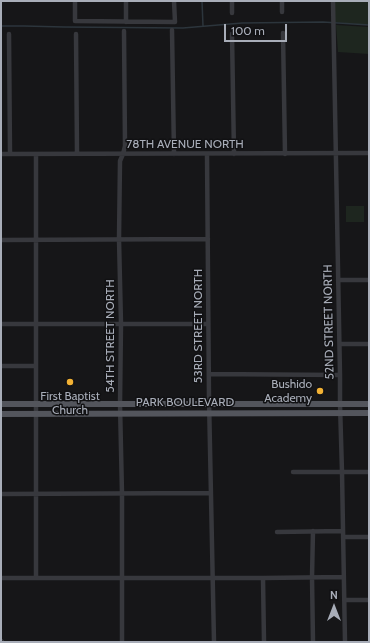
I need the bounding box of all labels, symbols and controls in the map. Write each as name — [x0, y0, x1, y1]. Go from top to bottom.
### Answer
scale bar — [226, 16, 289, 42]
text: 100 m — [231, 23, 265, 38]
street label: 78TH AVENUE NORTH — [126, 137, 244, 151]
street label: 52ND STREET NORTH — [321, 264, 337, 380]
street label: 53RD STREET NORTH — [191, 269, 205, 383]
street label: 54TH STREET NORTH — [103, 279, 117, 393]
marker: First Baptist Church — [65, 377, 75, 387]
place label: Bushido Academy — [264, 377, 312, 405]
marker: Bushido Academy — [315, 386, 325, 396]
place label: First Baptist Church — [40, 389, 100, 417]
street label: PARK BOULEVARD — [136, 395, 234, 409]
north arrow — [314, 587, 354, 627]
text: N — [330, 588, 338, 602]

